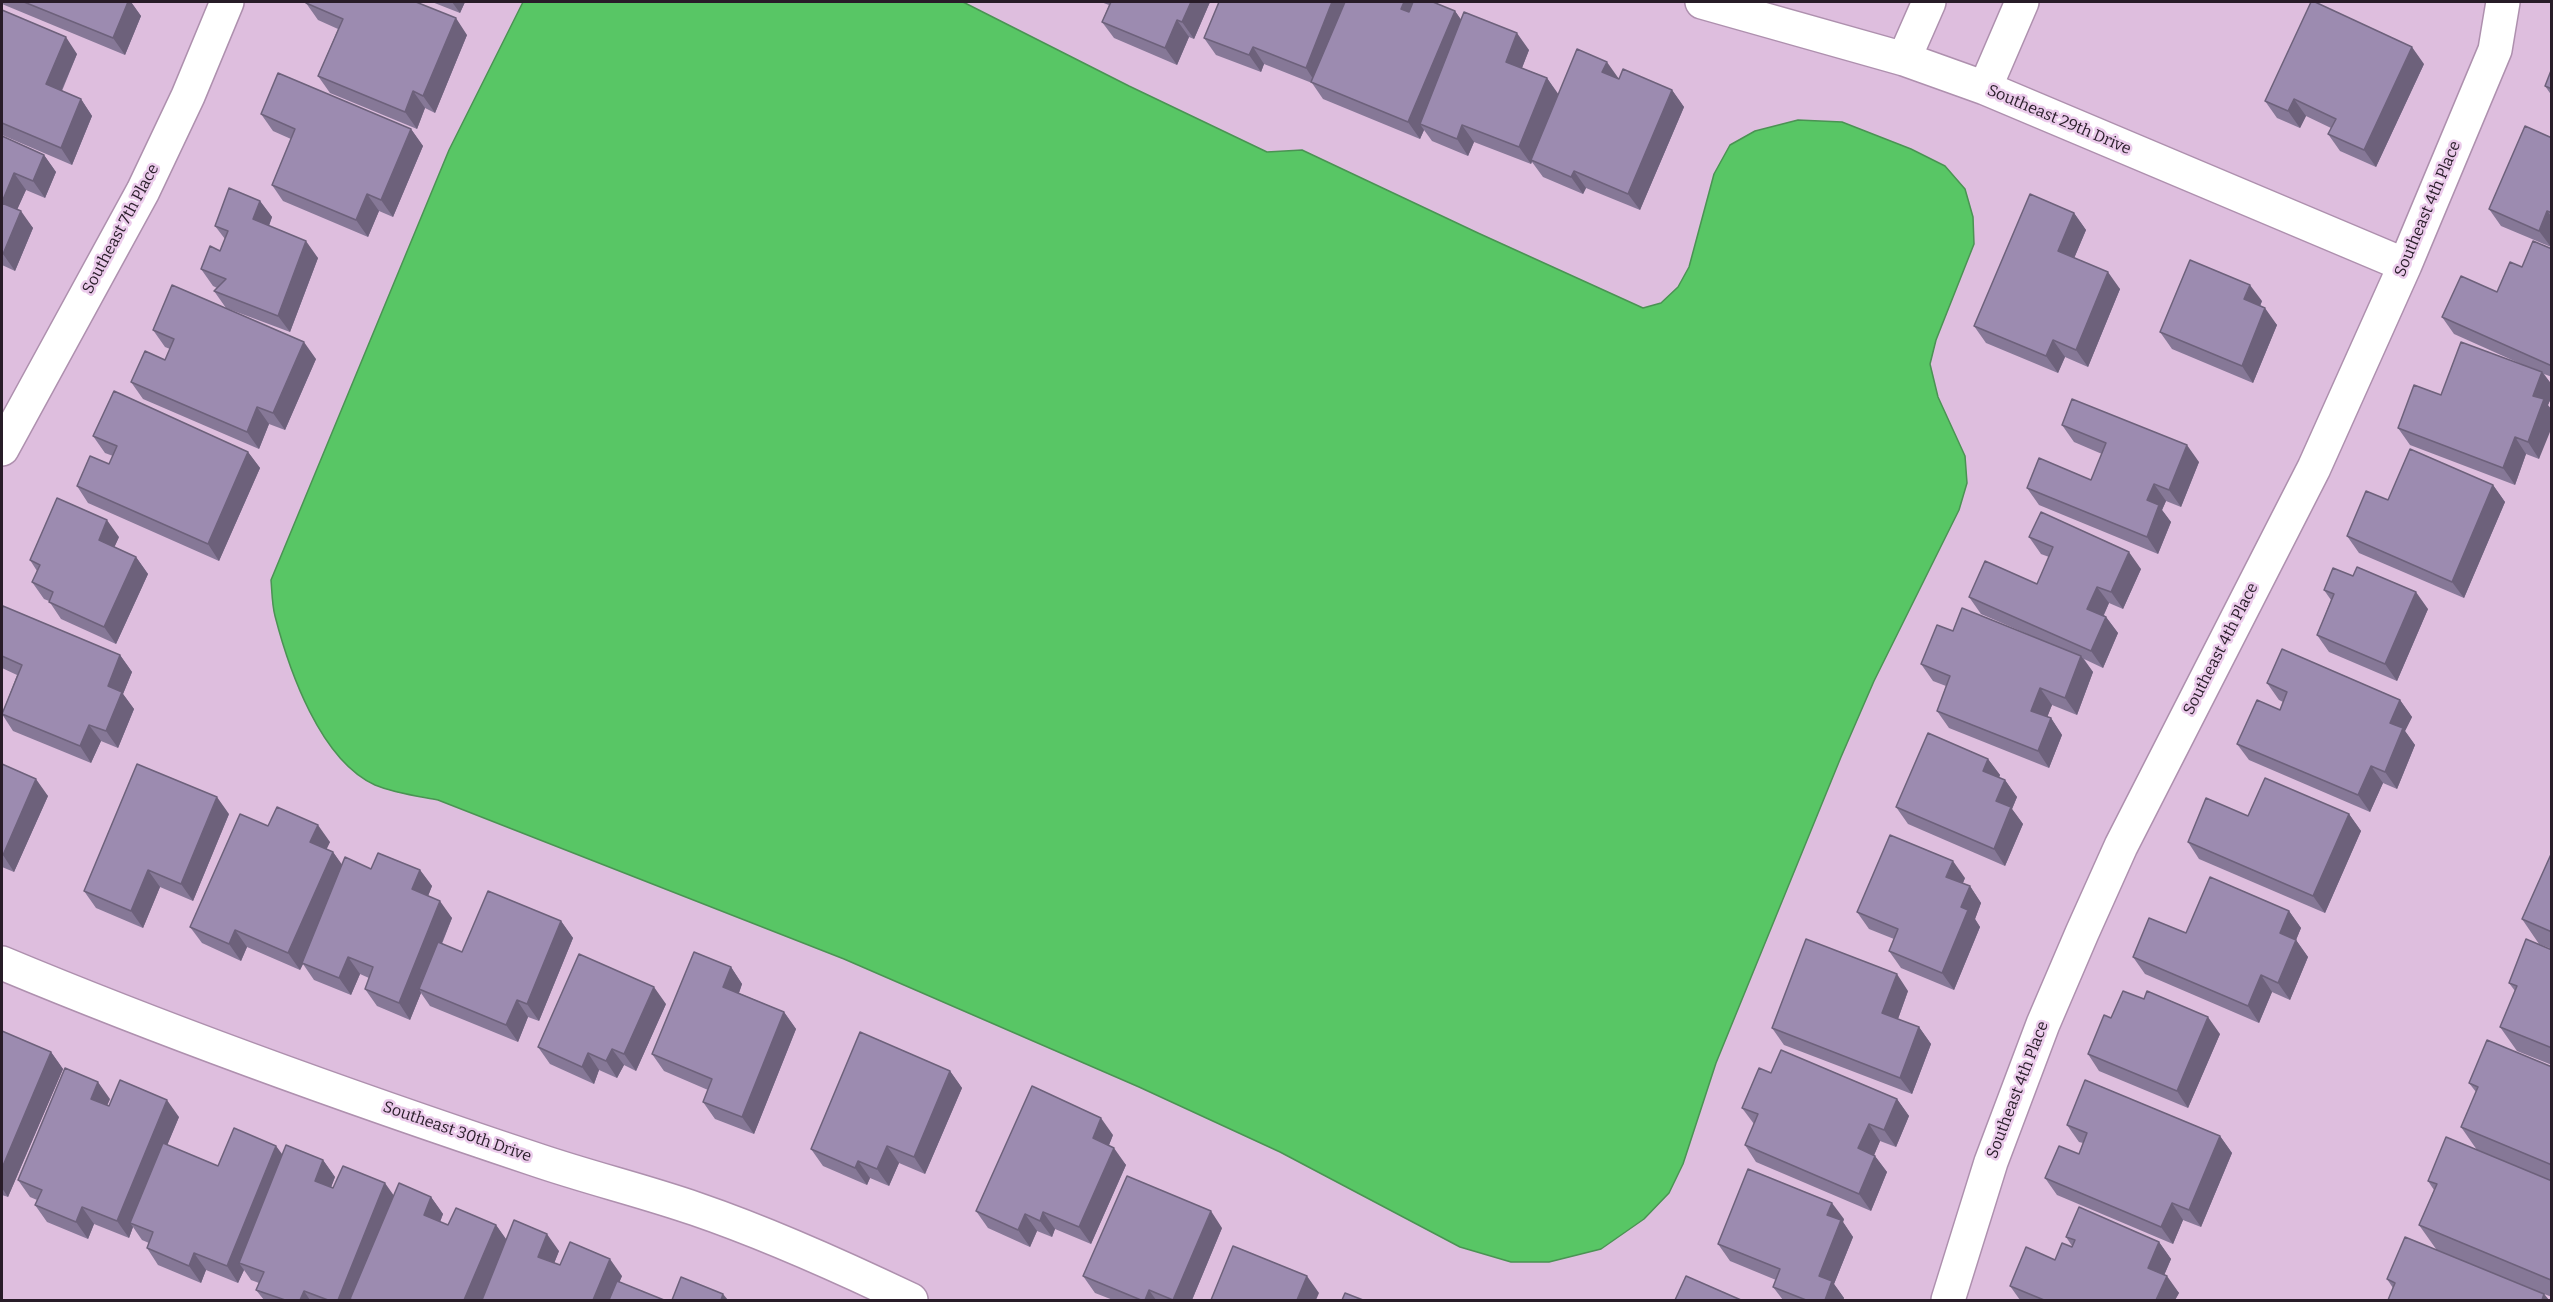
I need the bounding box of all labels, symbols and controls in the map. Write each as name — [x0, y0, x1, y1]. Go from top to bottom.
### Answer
street label: Southeast 29th Drive — [1984, 81, 2134, 159]
street label: Southeast 4th Place — [2391, 138, 2465, 280]
street label: Southeast 7th Place — [79, 161, 163, 297]
street label: Southeast 4th Place — [2179, 580, 2263, 718]
street label: Southeast 4th Place — [1983, 1019, 2053, 1161]
street label: Southeast 30th Drive — [380, 1098, 534, 1166]

